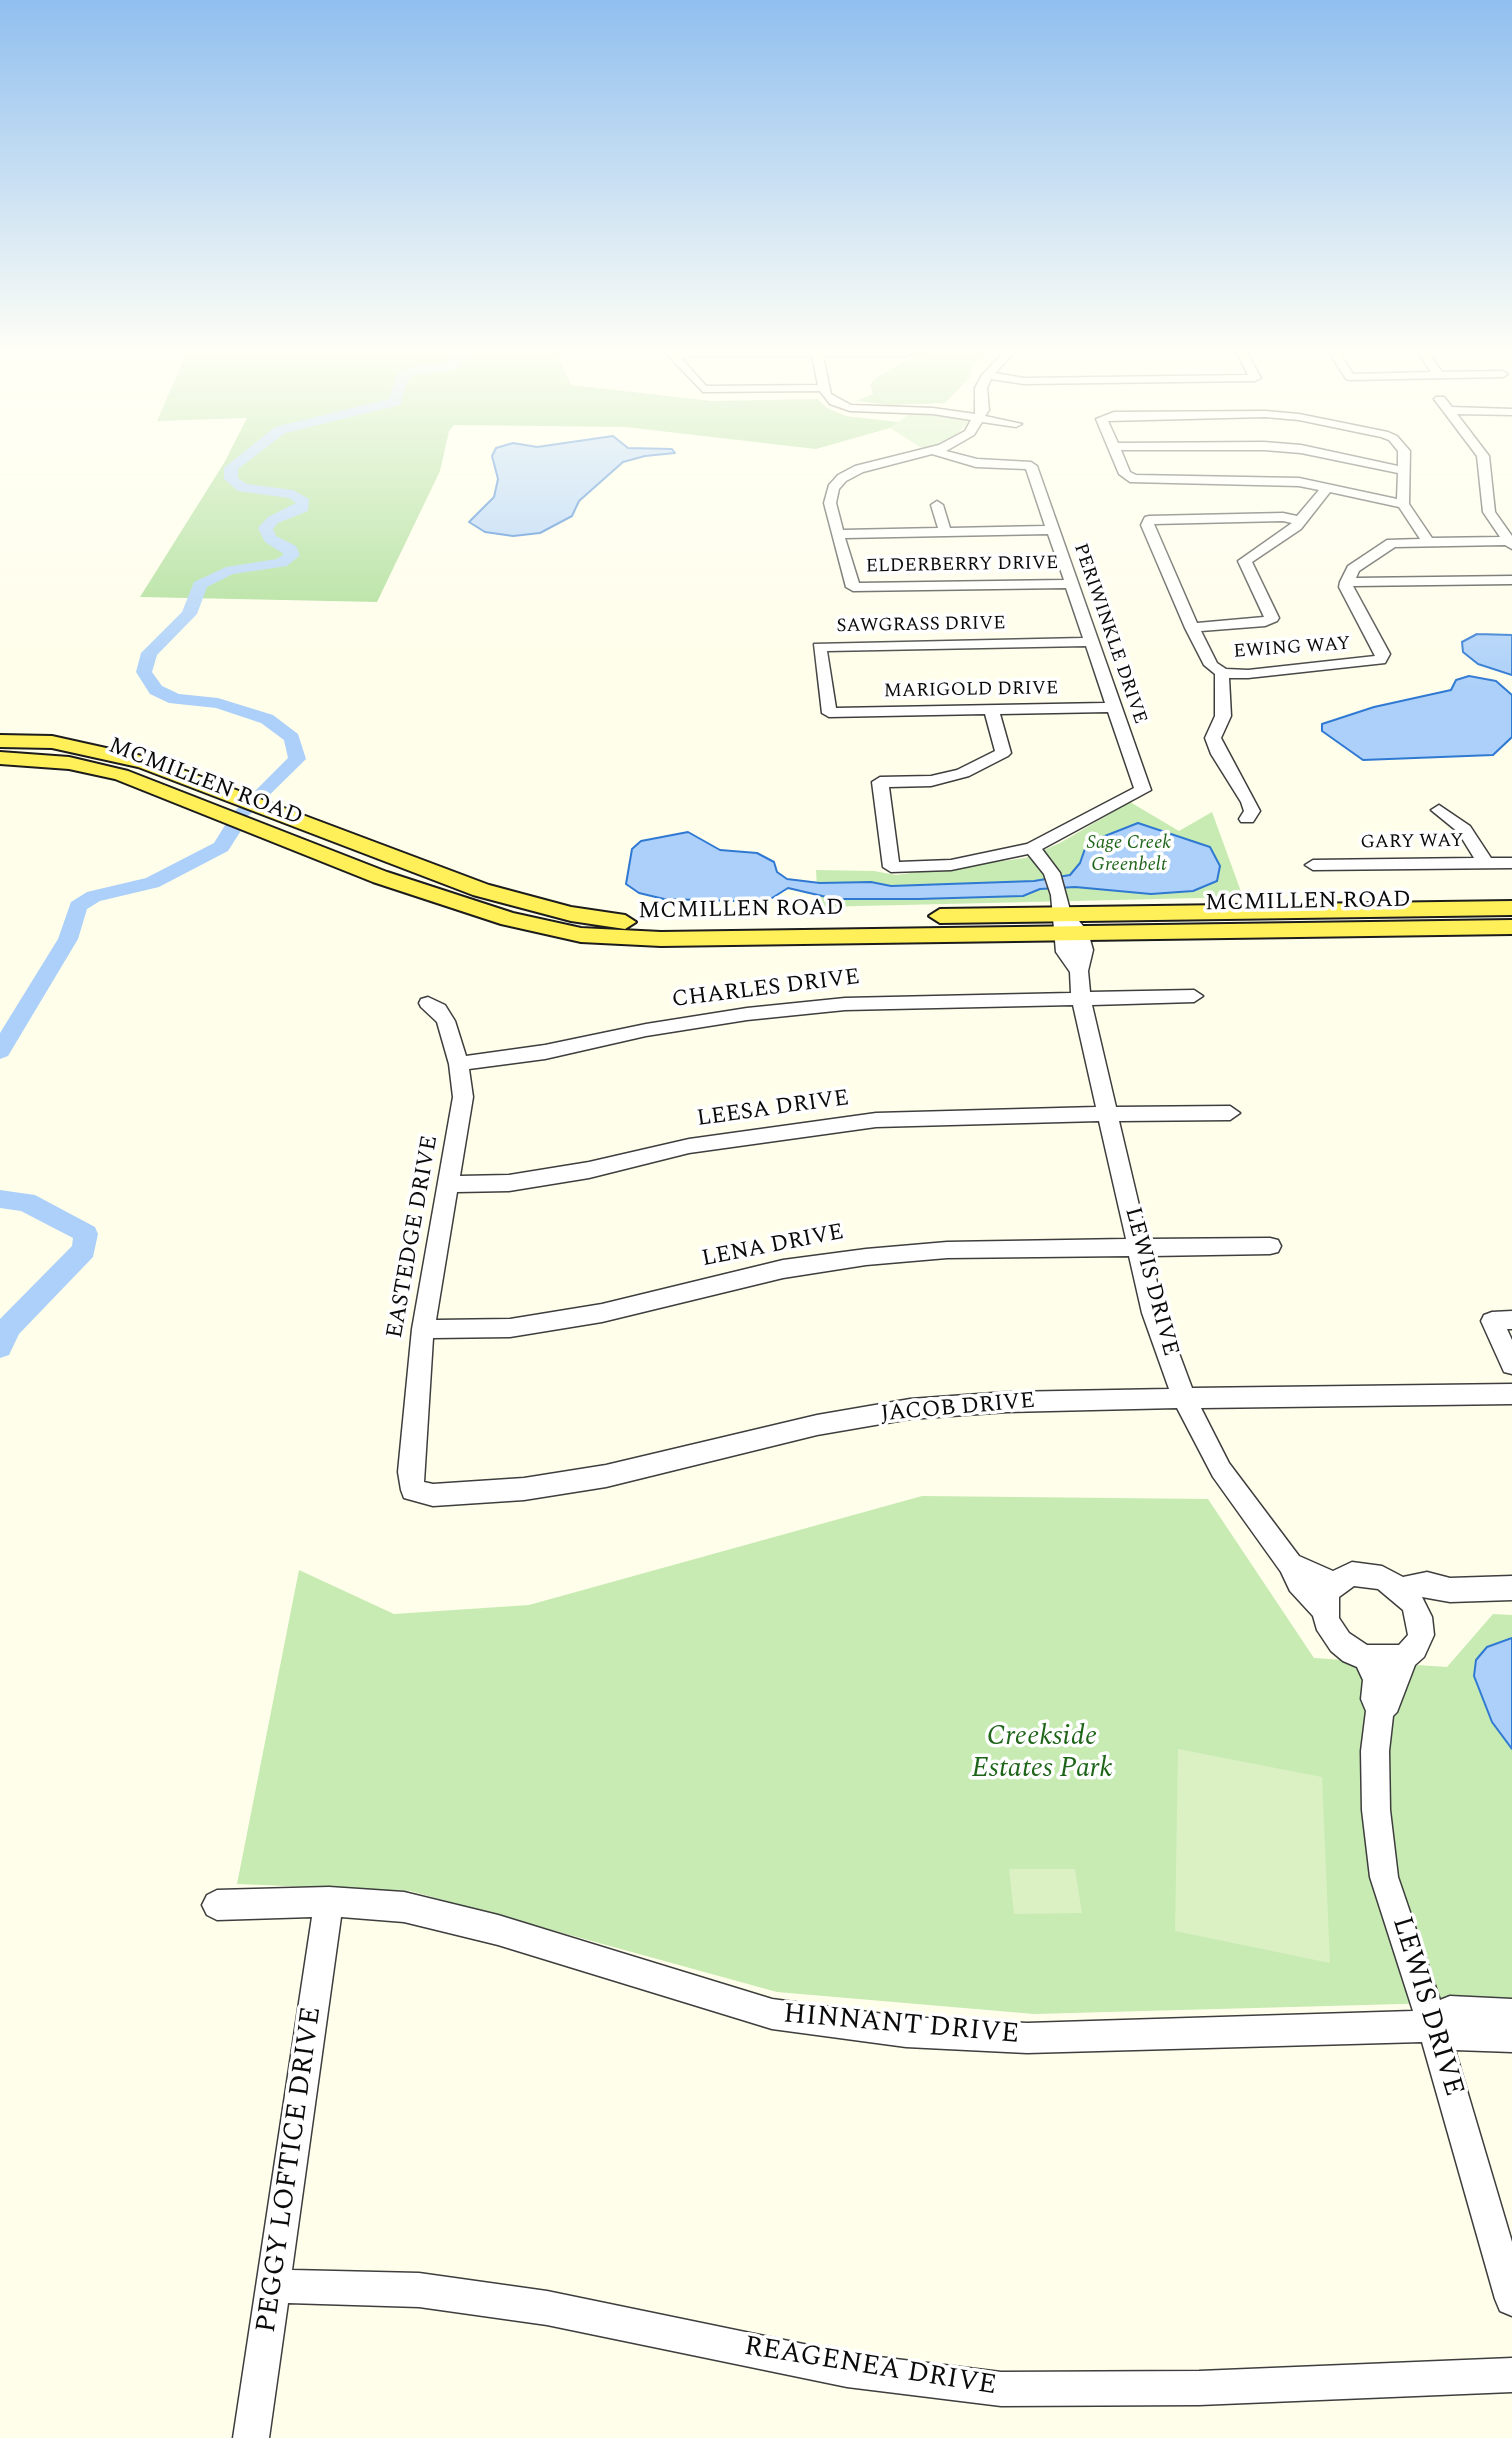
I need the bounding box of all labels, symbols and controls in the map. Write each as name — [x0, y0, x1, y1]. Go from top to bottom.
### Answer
street label: PERIWINKLE DRIVE — [1067, 541, 1151, 727]
street label: ELDERBERRY DRIVE — [865, 553, 1059, 579]
street label: SAWGRASS DRIVE — [836, 613, 1006, 639]
street label: EWING WAY — [1233, 634, 1351, 664]
street label: MARIGOLD DRIVE — [883, 678, 1059, 704]
street label: MCMILLEN ROAD — [104, 733, 306, 833]
street label: GARY WAY — [1360, 831, 1464, 855]
park label: Sage Creek Greenbelt — [1087, 833, 1171, 877]
street label: MCMILLEN ROAD — [1205, 887, 1411, 919]
street label: MCMILLEN ROAD — [638, 895, 844, 927]
street label: CHARLES DRIVE — [670, 965, 862, 1015]
street label: LEESA DRIVE — [695, 1086, 851, 1134]
street label: EASTEDGE DRIVE — [383, 1133, 445, 1341]
street label: LEWIS DRIVE — [1117, 1205, 1183, 1359]
street label: LENA DRIVE — [700, 1220, 846, 1274]
street label: JACOB DRIVE — [880, 1389, 1036, 1429]
park label: Creekside Estates Park — [971, 1722, 1113, 1788]
street label: LEWIS DRIVE — [1383, 1913, 1469, 2101]
street label: HINNANT DRIVE — [782, 1999, 1020, 2053]
street label: PEGGY LOFTICE DRIVE — [251, 2005, 331, 2335]
street label: REAGENEA DRIVE — [741, 2331, 999, 2405]

